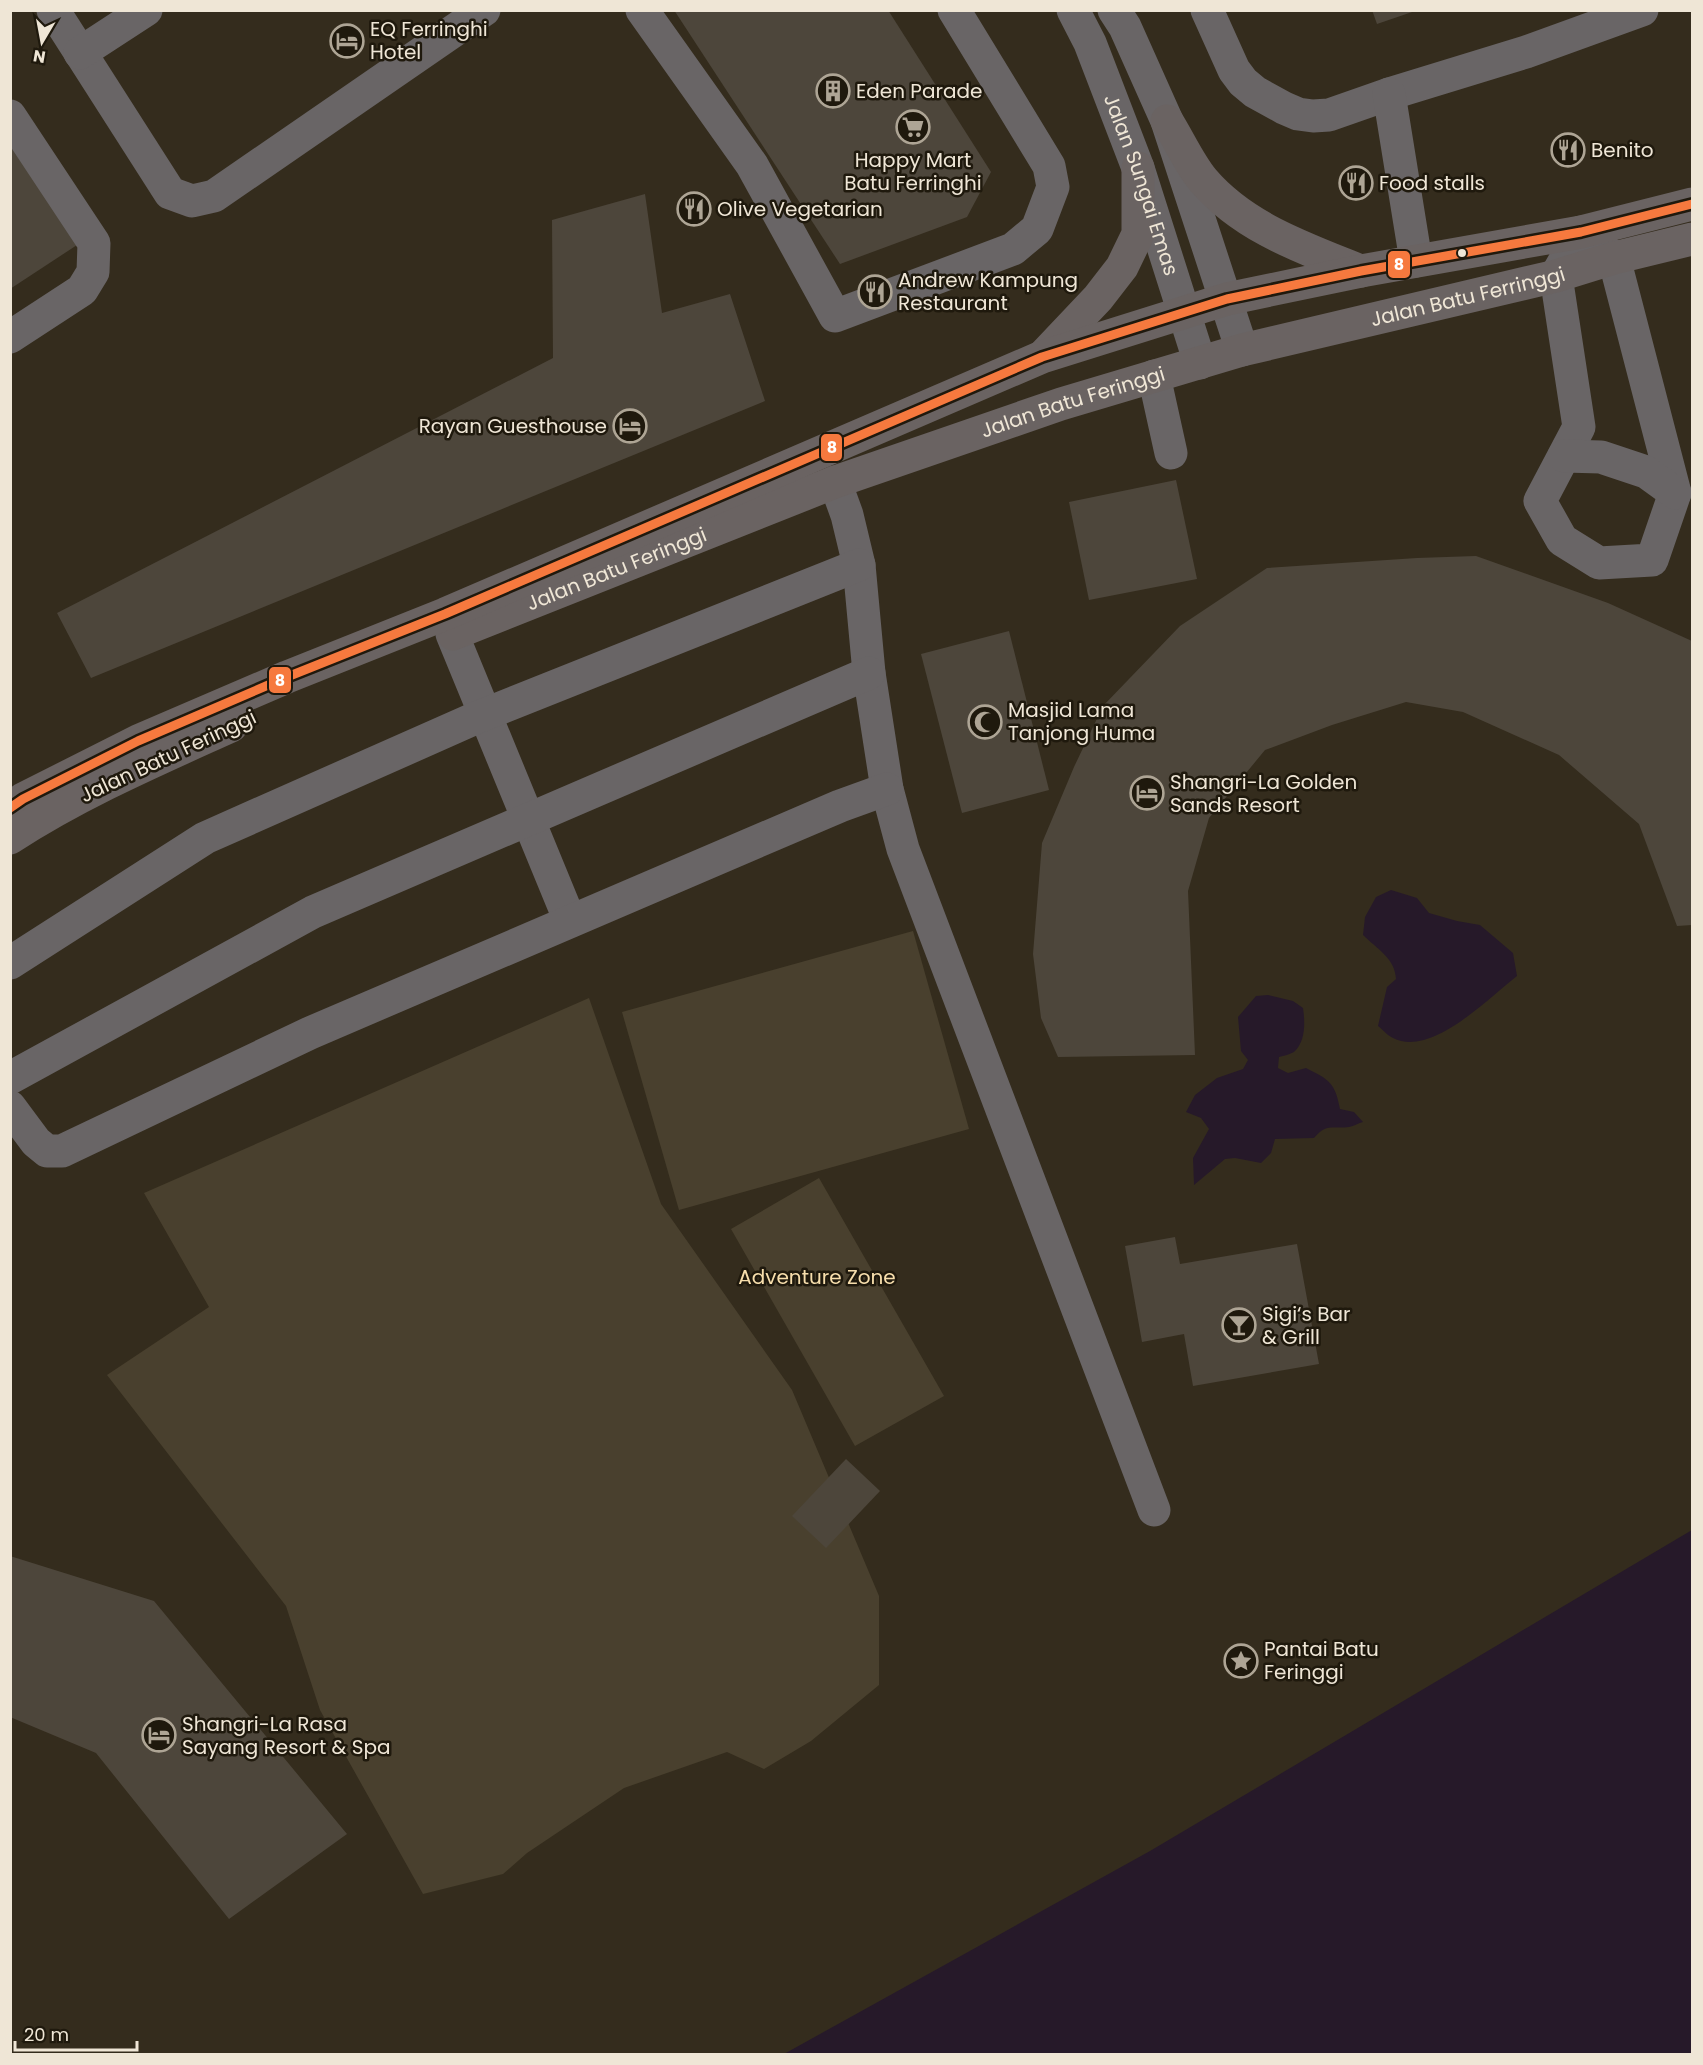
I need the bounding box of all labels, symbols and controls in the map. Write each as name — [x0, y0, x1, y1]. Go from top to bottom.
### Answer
north arrow — [12, 12, 72, 72]
place label: EQ Ferringhi Hotel — [370, 15, 488, 66]
hotel icon: EQ Ferringhi Hotel — [329, 23, 365, 59]
text: N — [32, 44, 47, 69]
building icon: Eden Parade — [815, 73, 851, 109]
place label: Eden Parade — [856, 77, 982, 105]
street label: Jalan Sungai Emas — [1097, 90, 1185, 279]
supermarket icon: Happy Mart Batu Ferringhi — [895, 109, 931, 145]
restaurant icon: Benito — [1550, 132, 1586, 168]
place label: Benito — [1591, 136, 1653, 164]
place label: Happy Mart Batu Ferringhi — [844, 146, 982, 197]
restaurant icon: Food stalls — [1338, 165, 1374, 201]
place label: Food stalls — [1379, 169, 1485, 197]
restaurant icon: Olive Vegetarian — [676, 191, 712, 227]
place label: Olive Vegetarian — [717, 195, 883, 223]
unlabelled marker — [1456, 247, 1468, 259]
line badge: 8 — [1387, 250, 1411, 279]
text: 8 — [1394, 253, 1404, 276]
street label: Jalan Batu Ferringgi — [1368, 260, 1569, 333]
place label: Andrew Kampung Restaurant — [898, 266, 1078, 317]
restaurant icon: Andrew Kampung Restaurant — [857, 274, 893, 310]
street label: Jalan Batu Feringgi — [977, 360, 1168, 445]
hotel icon: Rayan Guesthouse — [612, 408, 648, 444]
place label: Rayan Guesthouse — [419, 412, 607, 440]
line badge: 8 — [820, 433, 843, 462]
text: 8 — [827, 436, 837, 459]
street label: Jalan Batu Feringgi — [522, 520, 711, 617]
line badge: 8 — [268, 666, 292, 694]
text: 8 — [275, 669, 285, 692]
place label: Masjid Lama Tanjong Huma — [1008, 696, 1155, 747]
street label: Jalan Batu Feringgi — [75, 703, 261, 809]
mosque icon: Masjid Lama Tanjong Huma — [967, 704, 1003, 740]
place label: Shangri-La Golden Sands Resort — [1170, 768, 1357, 819]
hotel icon: Shangri-La Golden Sands Resort — [1129, 775, 1165, 811]
park label: Adventure Zone — [738, 1263, 896, 1291]
place label: Sigi‘s Bar & Grill — [1262, 1300, 1351, 1351]
bar icon: Sigi‘s Bar & Grill — [1221, 1307, 1257, 1343]
place label: Pantai Batu Feringgi — [1264, 1635, 1379, 1686]
place icon: Pantai Batu Feringgi — [1223, 1643, 1259, 1679]
place label: Shangri-La Rasa Sayang Resort & Spa — [182, 1710, 390, 1761]
hotel icon: Shangri-La Rasa Sayang Resort & Spa — [141, 1717, 177, 1753]
scale bar — [15, 2014, 136, 2052]
text: 20 m — [24, 2022, 69, 2047]

